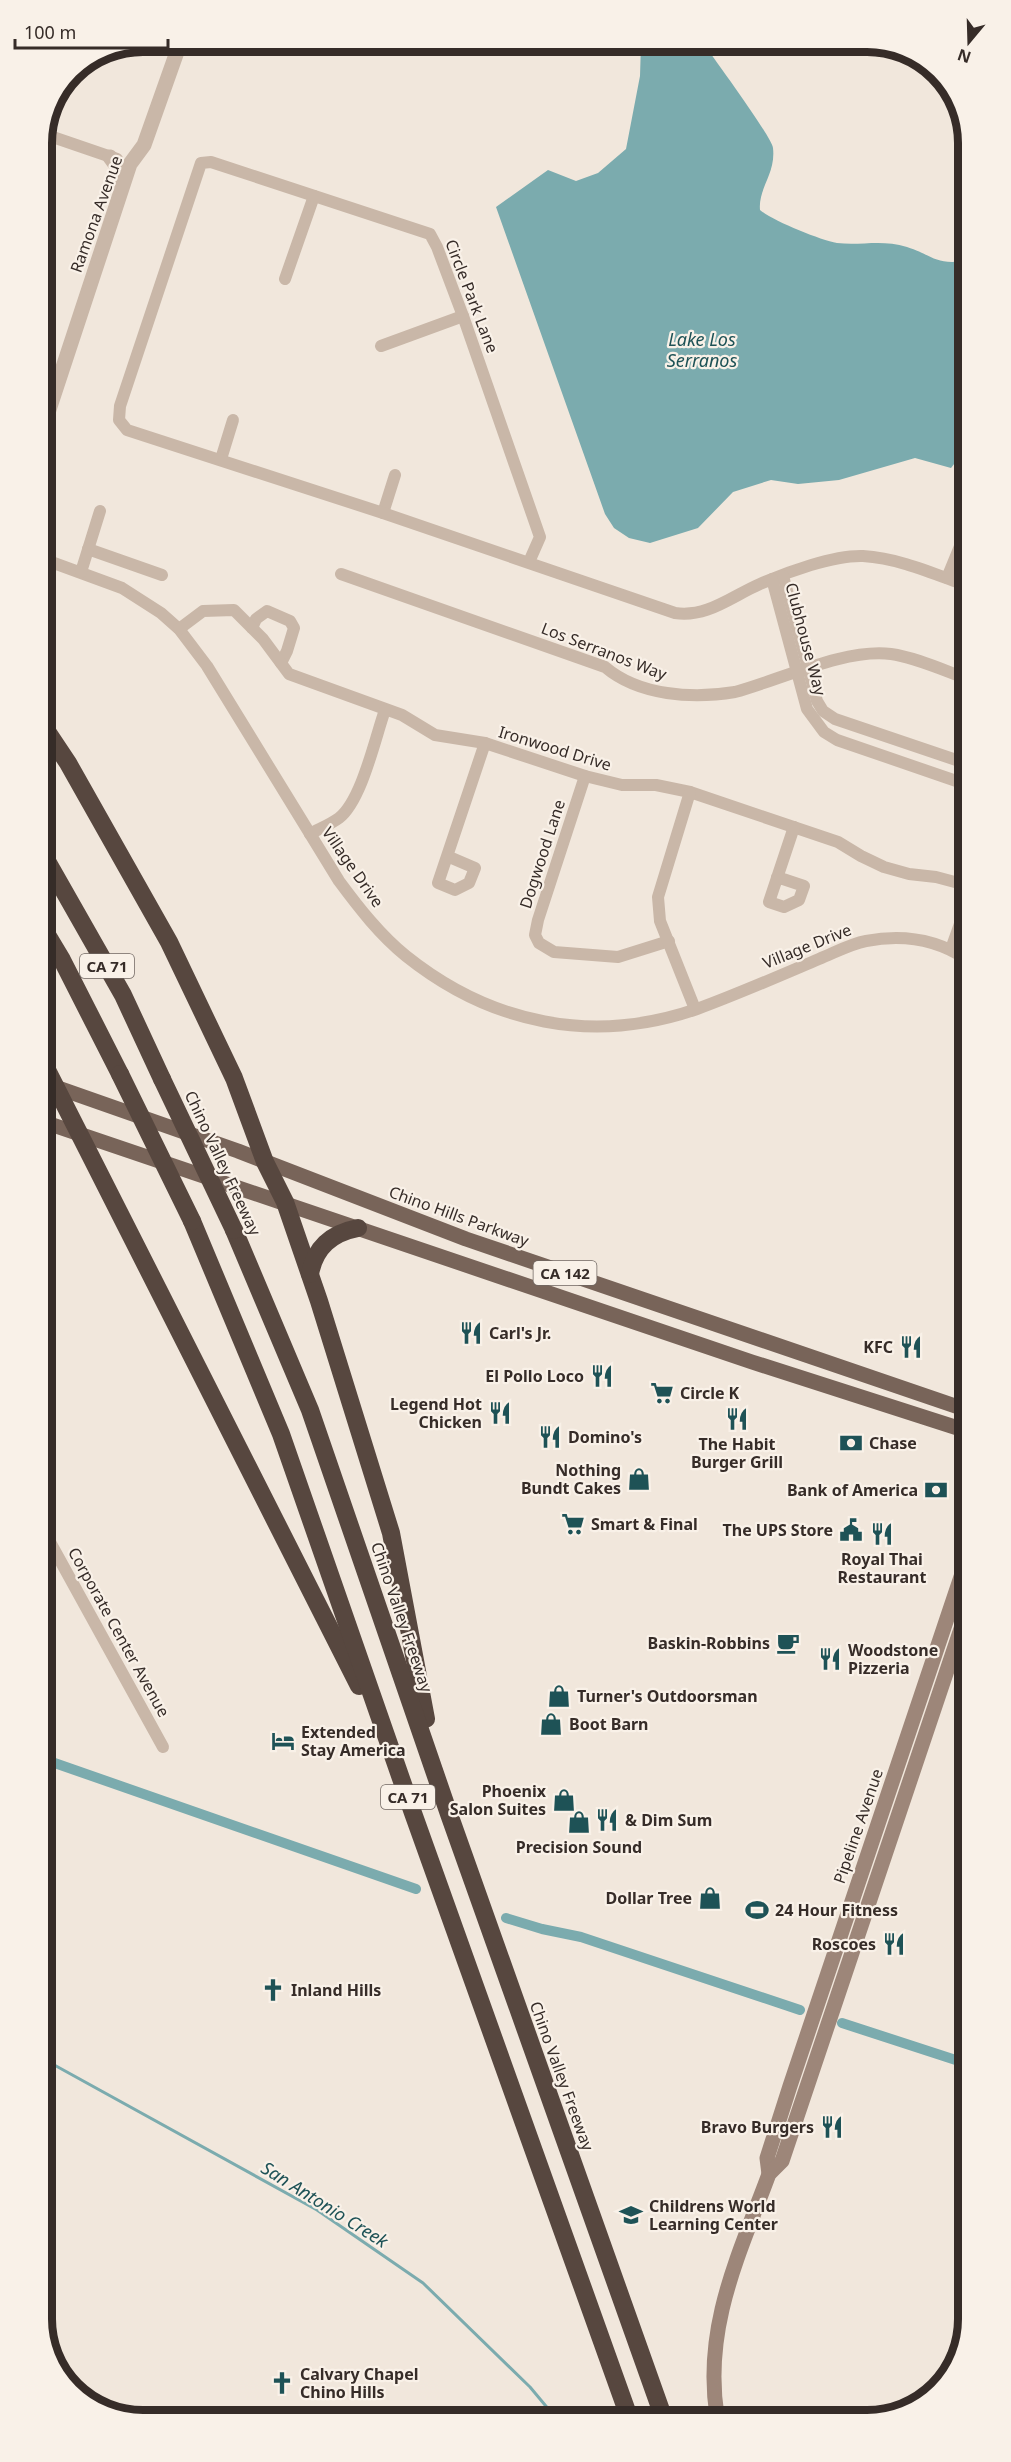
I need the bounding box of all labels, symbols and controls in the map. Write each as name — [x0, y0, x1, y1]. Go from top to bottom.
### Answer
scale bar — [15, 12, 168, 50]
north arrow — [939, 12, 999, 72]
text: 100 m — [24, 20, 76, 44]
text: N — [954, 44, 974, 69]
street label: Ramona Avenue — [65, 153, 127, 275]
street label: Circle Park Lane — [440, 236, 504, 356]
water label: Lake Los Serranos — [667, 327, 738, 372]
street label: Clubhouse Way — [780, 580, 832, 699]
street label: Los Serranos Way — [538, 617, 671, 685]
street label: Ironwood Drive — [496, 720, 614, 776]
street label: Dogwood Lane — [514, 797, 570, 911]
street label: Village Drive — [317, 822, 389, 912]
street label: Village Drive — [760, 918, 854, 974]
road number: CA 71 — [80, 954, 134, 978]
street label: Chino Valley Freeway — [180, 1087, 267, 1240]
street label: Chino Hills Parkway — [386, 1180, 533, 1252]
road number: CA 142 — [534, 1261, 596, 1285]
restaurant icon: Carl's Jr. — [458, 1320, 484, 1346]
place label: Carl's Jr. — [489, 1322, 551, 1344]
restaurant icon: KFC — [898, 1334, 924, 1360]
place label: KFC — [863, 1336, 893, 1358]
restaurant icon: El Pollo Loco — [589, 1363, 615, 1389]
place label: El Pollo Loco — [485, 1365, 584, 1387]
supermarket icon: Circle K — [649, 1380, 675, 1406]
place label: Circle K — [680, 1382, 740, 1404]
place label: Legend Hot Chicken — [390, 1393, 482, 1433]
restaurant icon: Legend Hot Chicken — [487, 1400, 513, 1426]
restaurant icon: The Habit Burger Grill — [724, 1406, 750, 1432]
restaurant icon: Domino's — [537, 1424, 563, 1450]
place label: Domino's — [568, 1426, 642, 1448]
bank icon: Chase — [838, 1430, 864, 1456]
place label: Chase — [869, 1432, 917, 1454]
place label: The Habit Burger Grill — [691, 1433, 783, 1473]
place label: Nothing Bundt Cakes — [521, 1459, 621, 1499]
shop icon: Nothing Bundt Cakes — [626, 1466, 652, 1492]
bank icon: Bank of America — [923, 1477, 949, 1503]
place label: Bank of America — [787, 1479, 918, 1501]
supermarket icon: Smart & Final — [560, 1511, 586, 1537]
place label: Smart & Final — [591, 1513, 698, 1535]
public building icon: The UPS Store — [838, 1517, 864, 1543]
place label: The UPS Store — [723, 1519, 833, 1541]
restaurant icon: Royal Thai Restaurant — [869, 1521, 895, 1547]
street label: Chino Valley Freeway — [366, 1539, 438, 1696]
street label: Corporate Center Avenue — [63, 1543, 175, 1721]
place label: Royal Thai Restaurant — [838, 1548, 926, 1588]
cafe icon: Baskin-Robbins — [775, 1630, 801, 1656]
place label: Baskin-Robbins — [648, 1632, 770, 1654]
place label: Woodstone Pizzeria — [848, 1639, 938, 1679]
restaurant icon: Woodstone Pizzeria — [817, 1646, 843, 1672]
shop icon: Turner's Outdoorsman — [546, 1683, 572, 1709]
place label: Turner's Outdoorsman — [577, 1685, 758, 1707]
shop icon: Boot Barn — [538, 1711, 564, 1737]
place label: Boot Barn — [569, 1713, 649, 1735]
place label: Extended Stay America — [301, 1721, 406, 1761]
hotel icon: Extended Stay America — [270, 1728, 296, 1754]
street label: Pipeline Avenue — [828, 1766, 888, 1886]
place label: Phoenix Salon Suites — [450, 1780, 547, 1820]
road number: CA 71 — [381, 1785, 435, 1809]
shop icon: Phoenix Salon Suites — [551, 1787, 577, 1813]
restaurant icon: & Dim Sum — [594, 1807, 620, 1833]
shop icon: Precision Sound — [566, 1809, 592, 1835]
place label: & Dim Sum — [625, 1809, 712, 1831]
place label: Precision Sound — [516, 1836, 642, 1858]
shop icon: Dollar Tree — [697, 1885, 723, 1911]
place label: Dollar Tree — [605, 1887, 692, 1909]
sports icon: 24 Hour Fitness — [744, 1897, 770, 1923]
place label: 24 Hour Fitness — [775, 1899, 898, 1921]
restaurant icon: Roscoes — [881, 1931, 907, 1957]
place label: Roscoes — [812, 1933, 876, 1955]
church icon: Inland Hills — [260, 1977, 286, 2003]
place label: Inland Hills — [291, 1979, 381, 2001]
street label: Chino Valley Freeway — [525, 1998, 600, 2155]
restaurant icon: Bravo Burgers — [819, 2114, 845, 2140]
place label: Bravo Burgers — [701, 2116, 814, 2138]
water label: San Antonio Creek — [257, 2155, 394, 2253]
place label: Childrens World Learning Center — [649, 2195, 778, 2235]
school or university icon: Childrens World Learning Center — [618, 2202, 644, 2228]
place label: Calvary Chapel Chino Hills — [300, 2363, 418, 2403]
church icon: Calvary Chapel Chino Hills — [269, 2370, 295, 2396]

